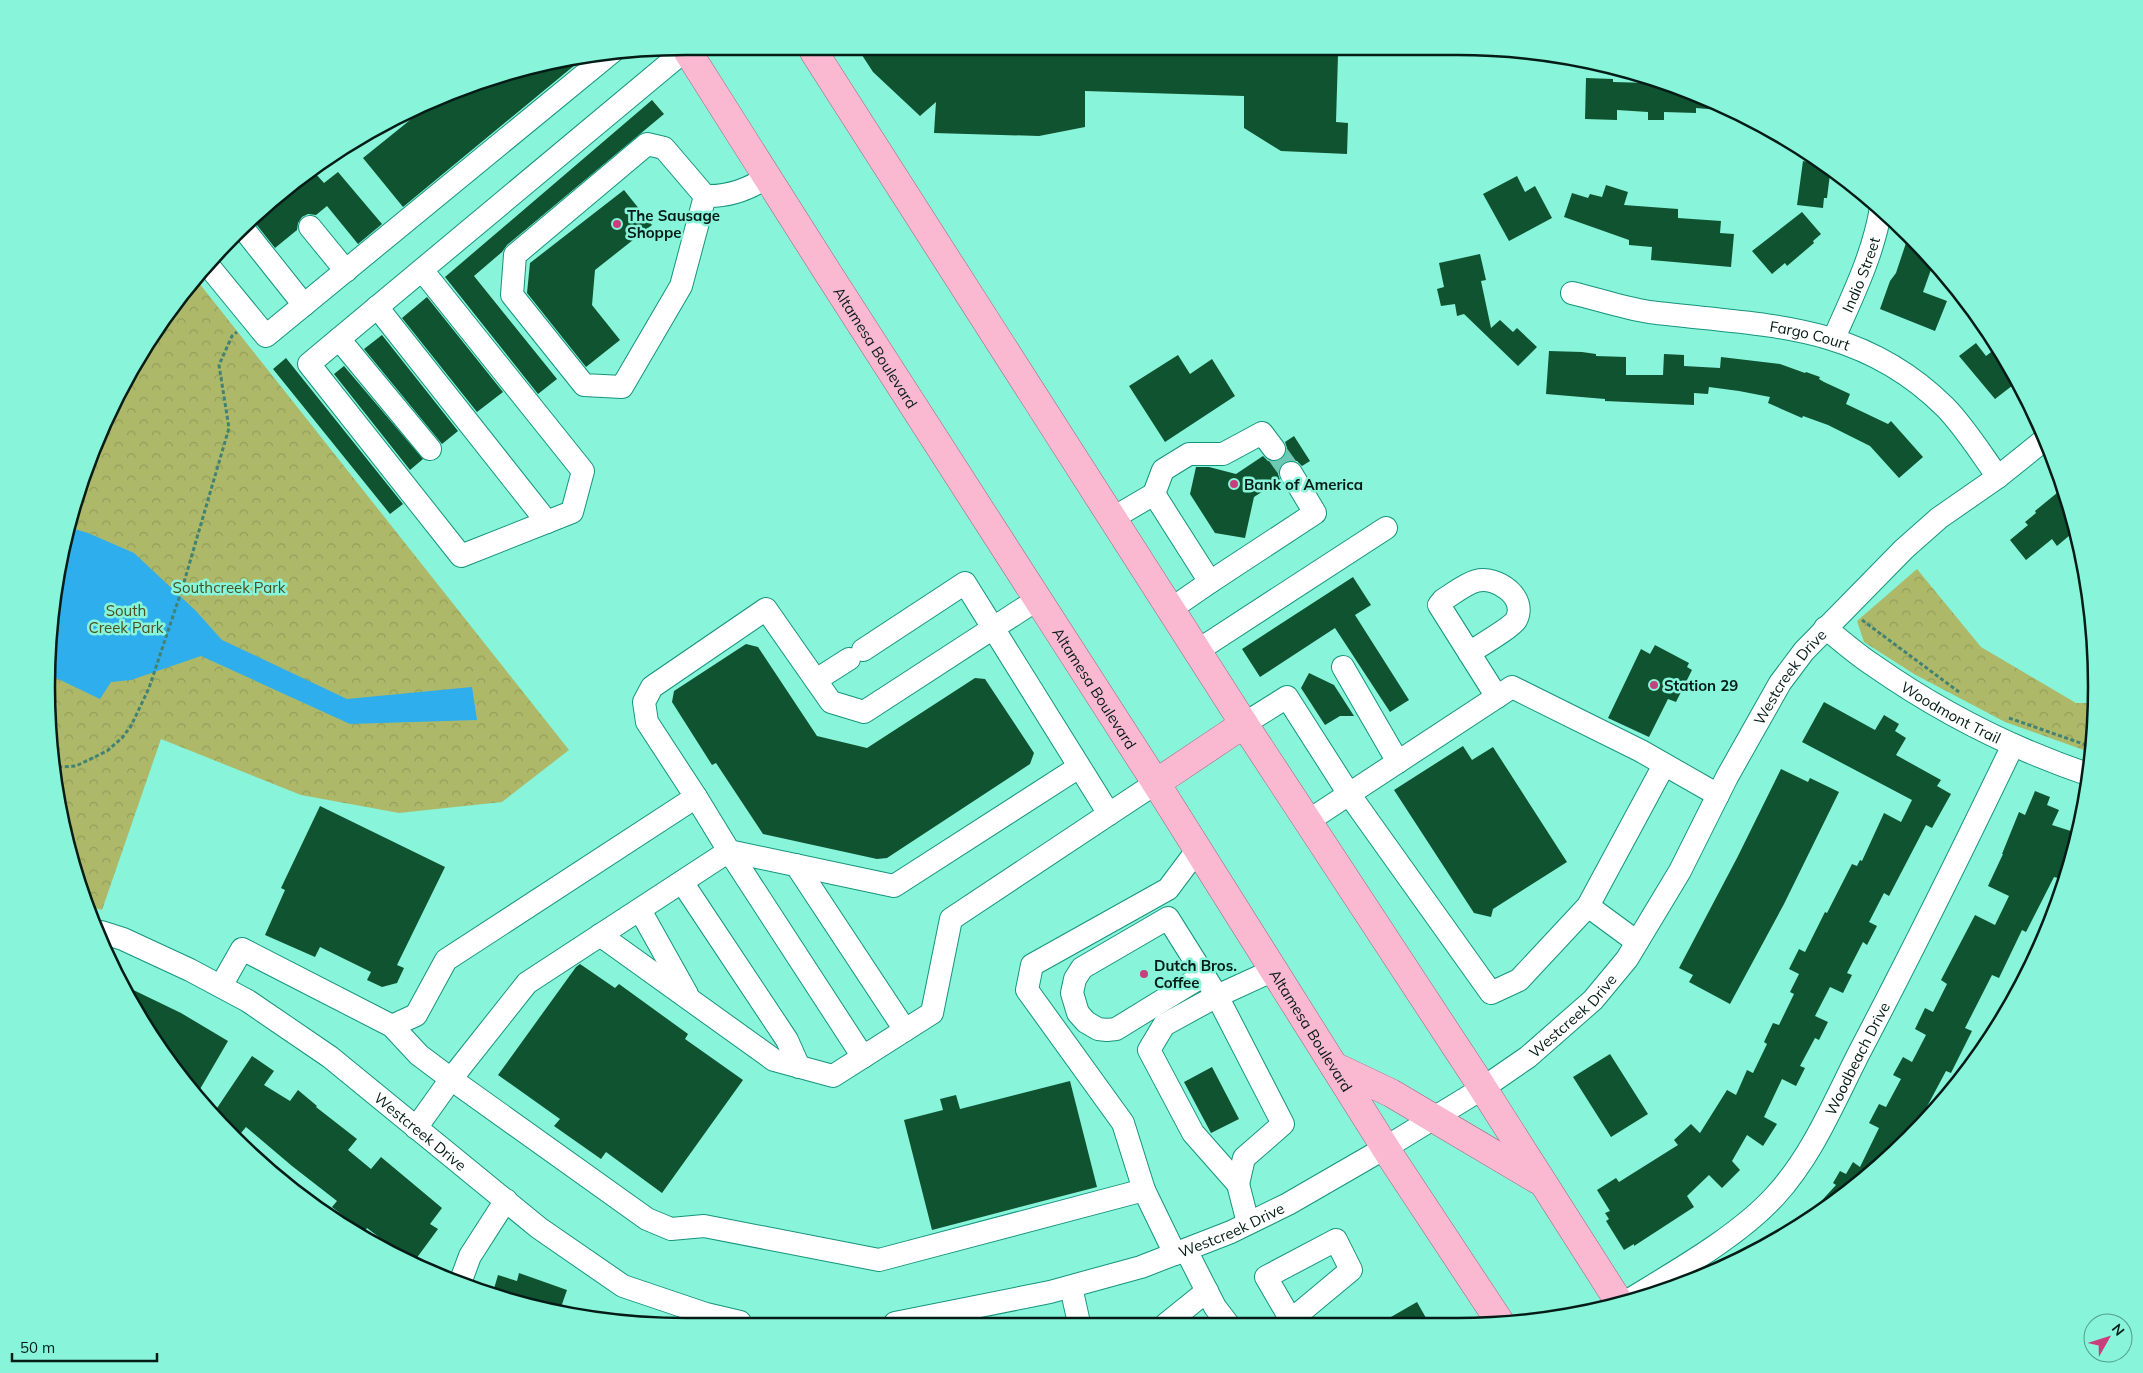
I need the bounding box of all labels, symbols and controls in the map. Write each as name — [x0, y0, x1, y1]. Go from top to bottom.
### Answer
place label: The Sausage Shoppe — [627, 206, 720, 242]
marker: The Sausage Shoppe — [611, 218, 623, 230]
street label: Indio Street — [1837, 235, 1883, 315]
street label: Altamesa Boulevard — [830, 283, 922, 412]
street label: Fargo Court — [1768, 316, 1853, 354]
place label: Bank of America — [1244, 475, 1363, 494]
marker: Bank of America — [1228, 478, 1240, 490]
park label: Southcreek Park — [173, 578, 286, 597]
park label: South Creek Park — [88, 601, 164, 637]
street label: Altamesa Boulevard — [1049, 624, 1141, 752]
street label: Westcreek Drive — [1749, 625, 1830, 728]
place label: Station 29 — [1664, 676, 1738, 695]
street label: Woodmont Trail — [1898, 677, 2004, 747]
marker: Station 29 — [1648, 679, 1660, 691]
place label: Dutch Bros. Coffee — [1154, 956, 1237, 992]
street label: Altamesa Boulevard — [1266, 966, 1357, 1095]
marker: Dutch Bros. Coffee — [1138, 968, 1150, 980]
street label: Westcreek Drive — [1525, 970, 1620, 1061]
street label: Woodbeach Drive — [1820, 999, 1894, 1118]
street label: Westcreek Drive — [371, 1088, 471, 1174]
street label: Westcreek Drive — [1176, 1198, 1287, 1261]
north arrow — [2083, 1313, 2133, 1363]
text: N — [2108, 1320, 2128, 1340]
scale bar — [12, 1330, 158, 1362]
text: 50 m — [20, 1338, 55, 1357]

